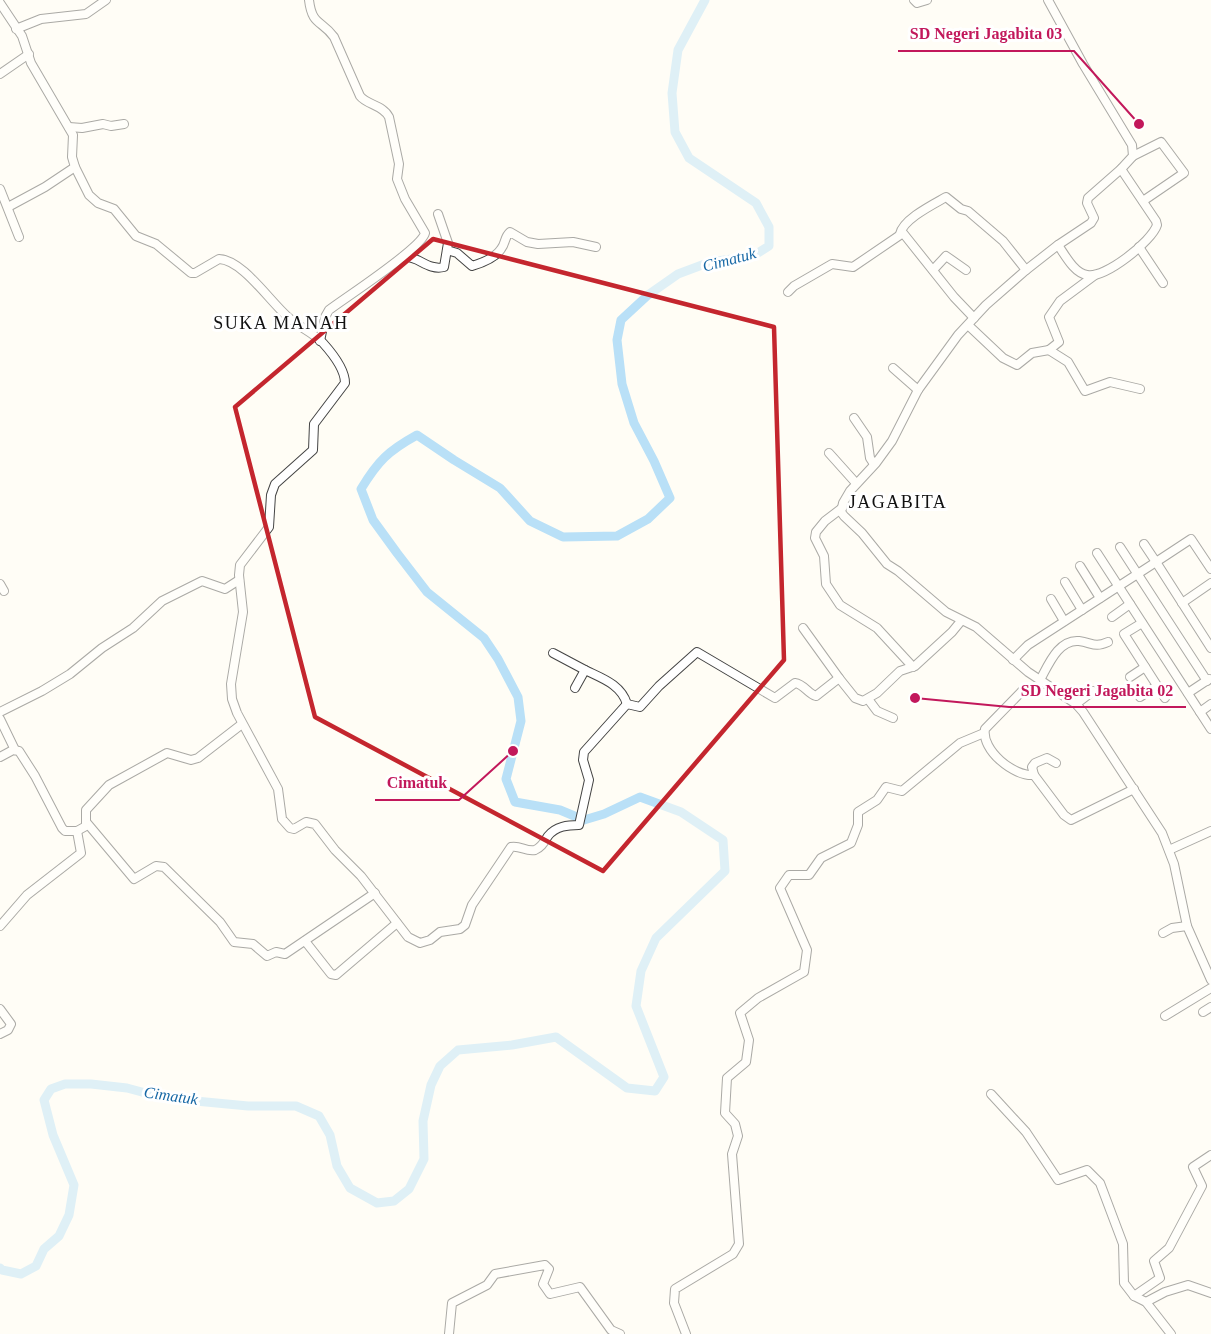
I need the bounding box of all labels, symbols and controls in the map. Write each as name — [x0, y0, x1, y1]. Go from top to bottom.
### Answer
callout: SD Negeri Jagabita 03 — [898, 17, 1074, 51]
text: SD Negeri Jagabita 03 — [910, 25, 1062, 43]
water label: Cimatuk — [701, 244, 758, 275]
district label: SUKA MANAH — [213, 313, 349, 333]
district label: JAGABITA — [849, 492, 947, 512]
callout: SD Negeri Jagabita 02 — [1009, 673, 1186, 707]
text: SD Negeri Jagabita 02 — [1021, 682, 1173, 700]
callout: Cimatuk — [375, 766, 459, 800]
text: Cimatuk — [387, 774, 447, 791]
water label: Cimatuk — [143, 1083, 200, 1108]

